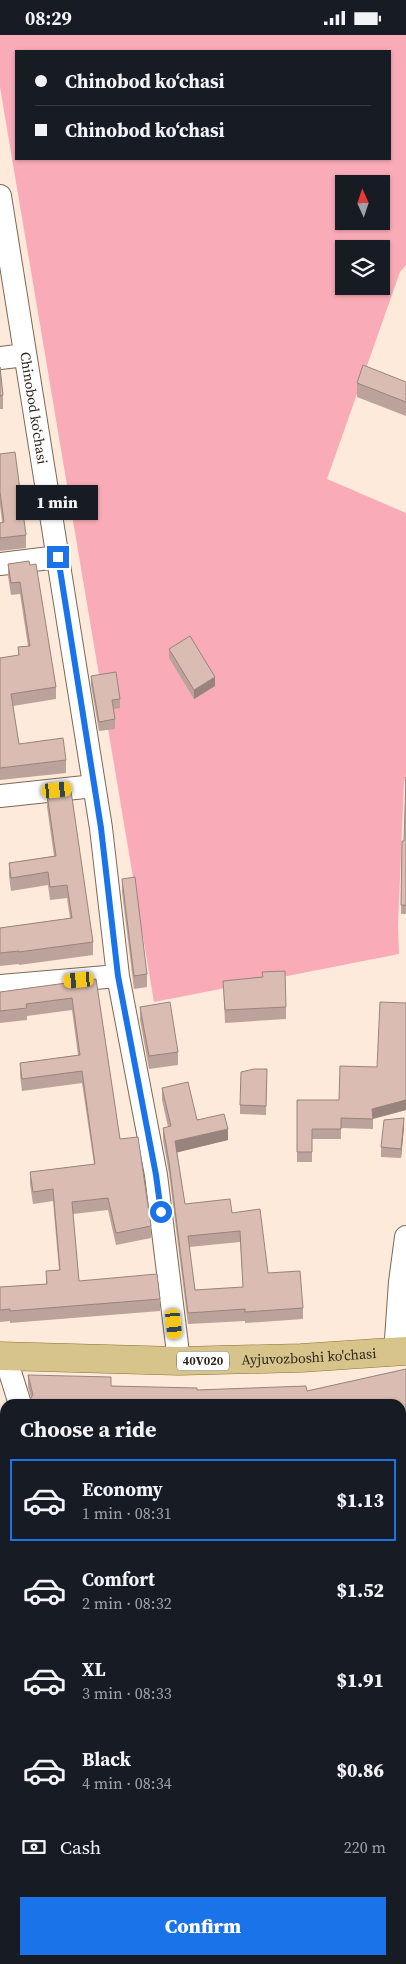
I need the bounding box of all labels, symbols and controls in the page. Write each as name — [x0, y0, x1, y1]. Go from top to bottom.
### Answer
text: 08:29 — [25, 5, 72, 31]
text: Chinobod koʻchasi — [65, 68, 225, 94]
text: Chinobod koʻchasi — [65, 117, 225, 143]
north arrow — [335, 175, 390, 230]
map controls — [335, 175, 390, 295]
button: layers — [335, 240, 390, 295]
street label: Chinobod koʻchasi — [15, 350, 53, 466]
callout: 1 min — [17, 485, 99, 519]
text: 1 min — [36, 491, 78, 513]
route end — [47, 546, 69, 568]
car — [41, 781, 72, 799]
car — [63, 971, 94, 989]
route start — [150, 1201, 172, 1223]
car — [164, 1308, 183, 1340]
street label: Ayjuvozboshi ko'chasi — [241, 1343, 377, 1369]
road number: 40V020 — [177, 1351, 229, 1370]
text: Choose a ride — [20, 1414, 157, 1444]
text: Economy — [82, 1476, 163, 1502]
icon: car — [22, 1478, 67, 1523]
text: $1.13 — [336, 1487, 384, 1513]
text: 1 min · 08:31 — [82, 1502, 172, 1524]
text: Comfort — [82, 1566, 155, 1592]
icon: car — [22, 1568, 67, 1613]
text: $1.52 — [336, 1577, 384, 1603]
text: 2 min · 08:32 — [82, 1592, 172, 1614]
text: XL — [82, 1656, 105, 1682]
icon: car — [22, 1658, 67, 1703]
text: $1.91 — [336, 1667, 384, 1693]
text: 3 min · 08:33 — [82, 1682, 172, 1704]
text: Black — [82, 1746, 131, 1772]
icon: car — [22, 1748, 67, 1793]
text: $0.86 — [336, 1757, 384, 1783]
text: 4 min · 08:34 — [82, 1772, 172, 1794]
icon: cash — [20, 1833, 48, 1861]
text: Cash — [60, 1834, 101, 1860]
text: 220 m — [344, 1836, 386, 1858]
button: Confirm — [20, 1897, 386, 1955]

